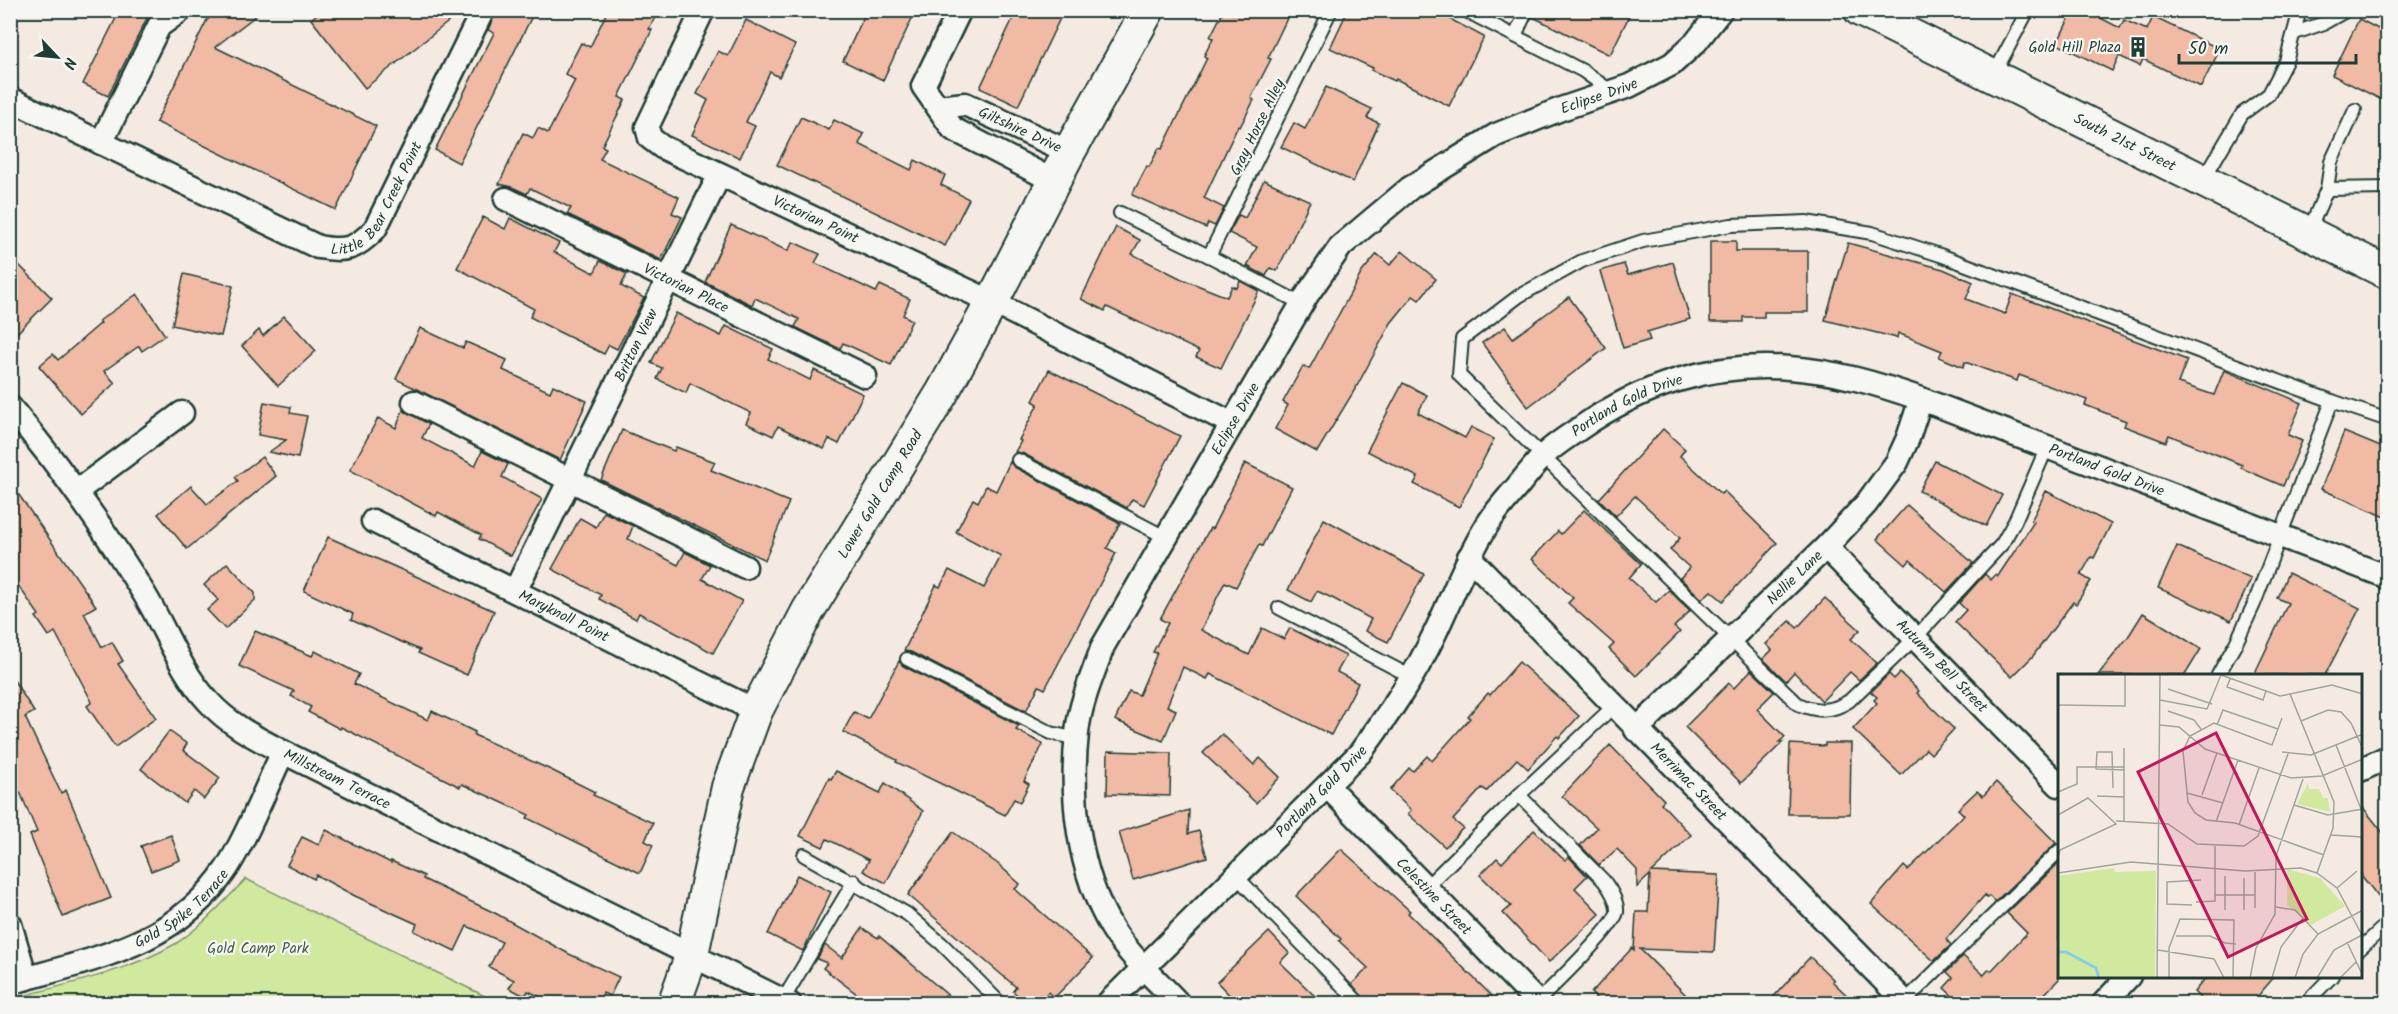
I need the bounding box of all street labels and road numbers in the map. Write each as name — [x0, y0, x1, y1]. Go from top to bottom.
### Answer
street label: Eclipse Drive — [1558, 72, 1643, 121]
street label: Gray Horse Alley — [1224, 74, 1292, 180]
street label: Giltshire Drive — [974, 101, 1066, 160]
street label: South 21st Street — [2069, 107, 2180, 179]
street label: Little Bear Creek Point — [330, 138, 429, 262]
street label: Victorian Point — [768, 190, 863, 251]
street label: Victorian Place — [639, 257, 733, 320]
street label: Britton View — [609, 304, 665, 386]
street label: Portland Gold Drive — [1567, 368, 1686, 444]
street label: Eclipse Drive — [1205, 378, 1267, 460]
street label: Lower Gold Camp Road — [832, 425, 930, 564]
street label: Portland Gold Drive — [2045, 438, 2168, 504]
street label: Nellie Lane — [1761, 545, 1829, 611]
street label: Maryknoll Point — [514, 584, 613, 649]
street label: Autumn Bell Street — [1890, 614, 1993, 719]
street label: Merrimac Street — [1644, 737, 1732, 827]
street label: Portland Gold Drive — [1270, 741, 1375, 844]
street label: Millstream Terrace — [279, 743, 395, 817]
street label: Celestine Street — [1389, 852, 1477, 941]
street label: Gold Spike Terrace — [131, 864, 236, 955]

